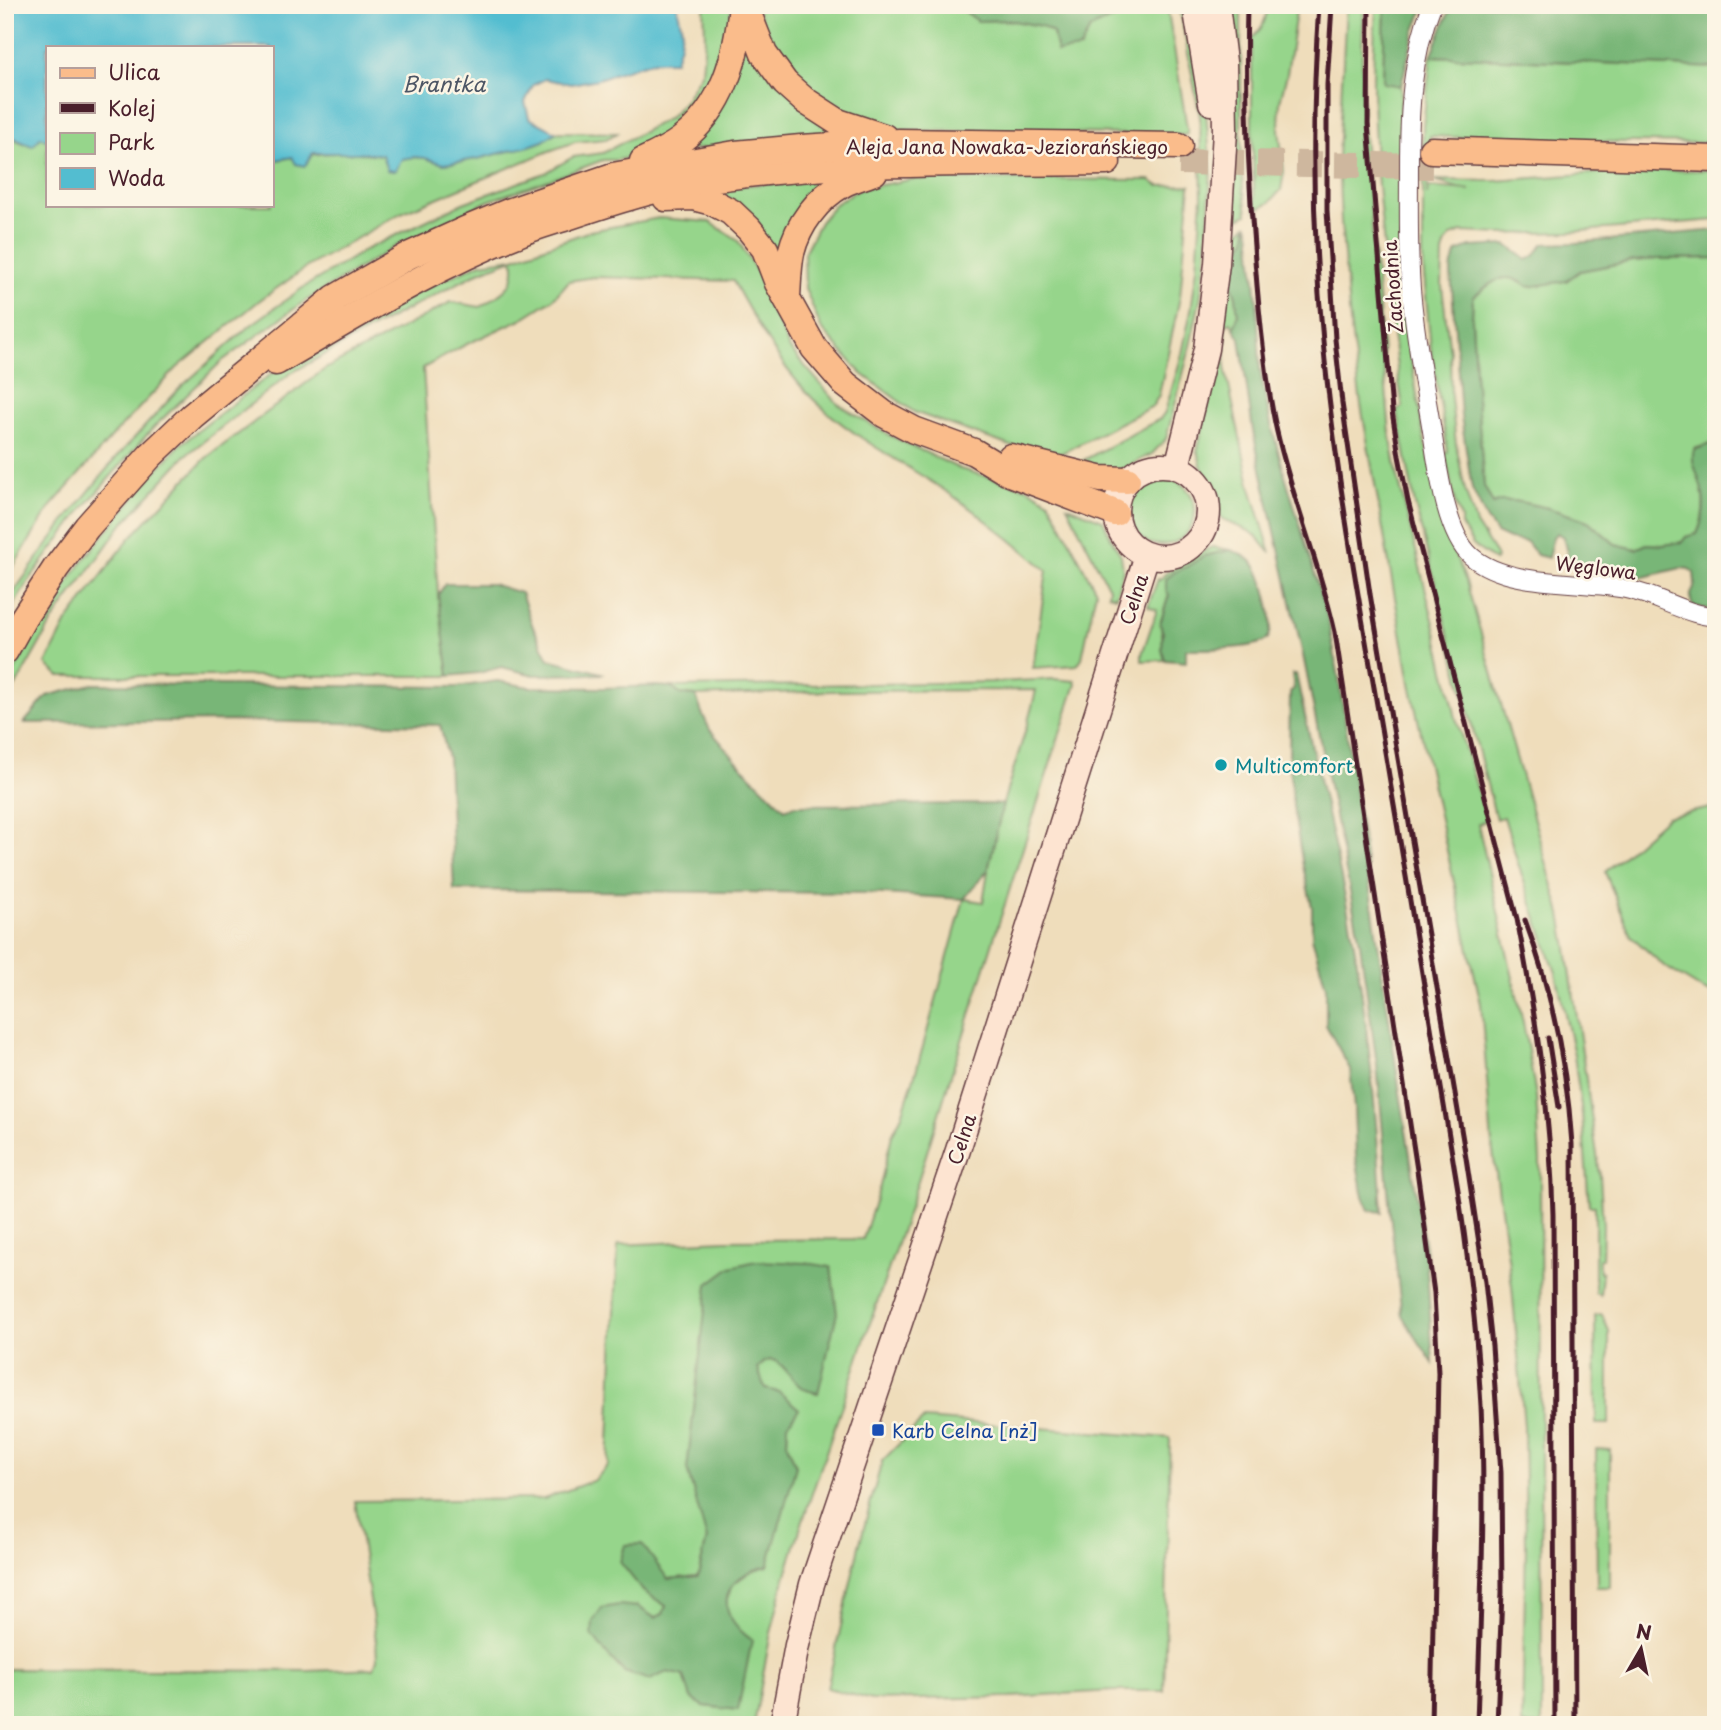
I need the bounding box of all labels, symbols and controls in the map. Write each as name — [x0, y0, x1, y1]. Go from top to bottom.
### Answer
legend — [46, 46, 273, 206]
text: Ulica — [108, 55, 161, 87]
water label: Brantka — [402, 67, 486, 99]
text: Kolej — [108, 91, 156, 123]
text: Park — [108, 125, 155, 157]
street label: Aleja Jana Nowaka-Jeziorańskiego — [846, 132, 1168, 160]
text: Woda — [108, 161, 165, 193]
street label: Zachodnia — [1375, 239, 1409, 335]
street label: Węglowa — [1554, 548, 1638, 586]
street label: Celna — [1112, 570, 1154, 628]
place label: Multicomfort — [1235, 751, 1353, 779]
marker: Multicomfort — [1213, 757, 1229, 773]
street label: Celna — [940, 1110, 982, 1168]
place label: Karb Celna [nż] — [892, 1416, 1038, 1444]
marker: Karb Celna [nż] — [870, 1422, 886, 1438]
north arrow — [1606, 1614, 1676, 1684]
text: N — [1634, 1616, 1653, 1646]

